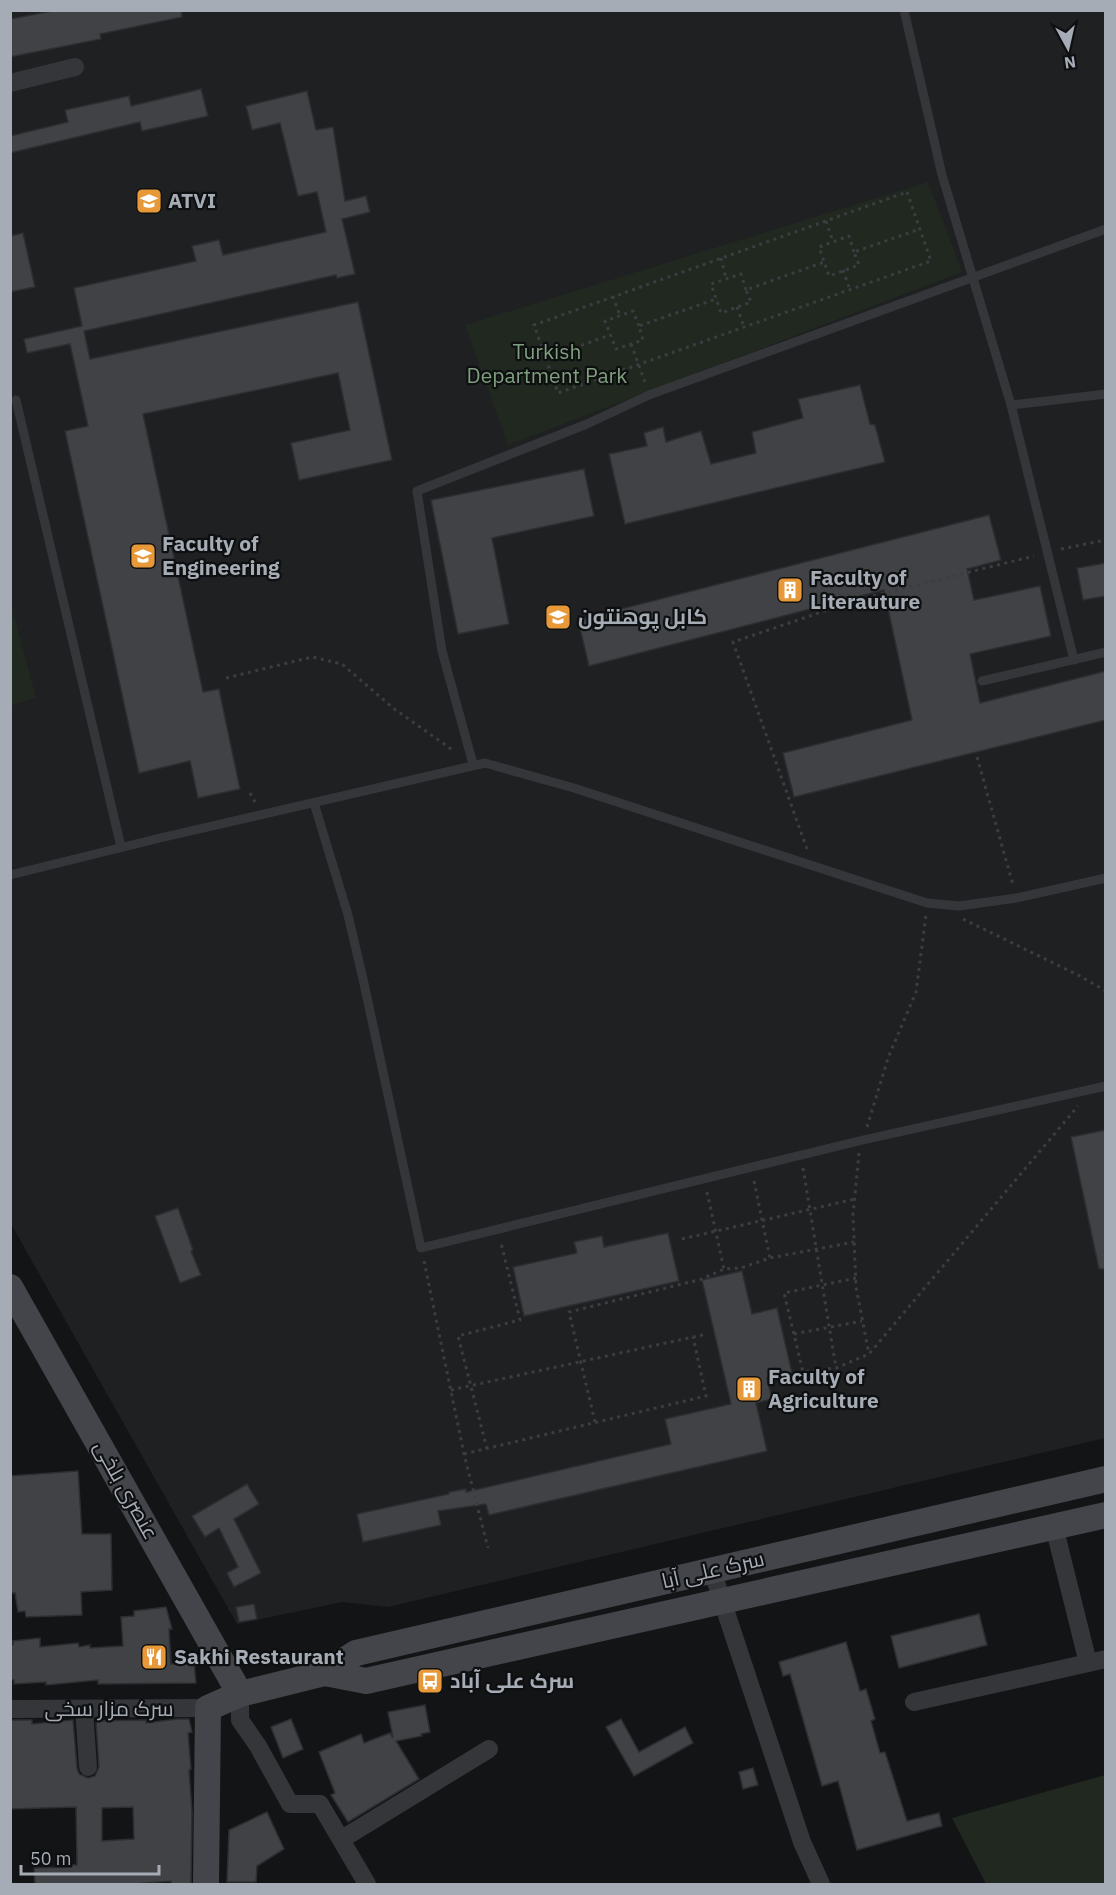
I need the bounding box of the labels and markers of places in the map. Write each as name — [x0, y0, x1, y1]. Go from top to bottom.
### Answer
school or university icon: ATVI — [134, 186, 164, 216]
place label: ATVI — [168, 186, 216, 214]
place label: Faculty of Engineering — [162, 529, 280, 581]
school or university icon: Faculty of Engineering — [128, 541, 158, 571]
place label: Faculty of Literauture — [810, 563, 920, 615]
building icon: Faculty of Literauture — [775, 575, 805, 605]
school or university icon: کابل پوهنتون — [543, 602, 573, 632]
place label: کابل پوهنتون — [578, 602, 707, 632]
place label: Faculty of Agriculture — [768, 1362, 879, 1414]
building icon: Faculty of Agriculture — [734, 1374, 764, 1404]
restaurant icon: Sakhi Restaurant — [139, 1642, 169, 1672]
place label: Sakhi Restaurant — [174, 1642, 344, 1670]
bus stop icon: سرک علی آباد — [415, 1666, 445, 1696]
place label: سرک علی آباد — [450, 1666, 574, 1694]

